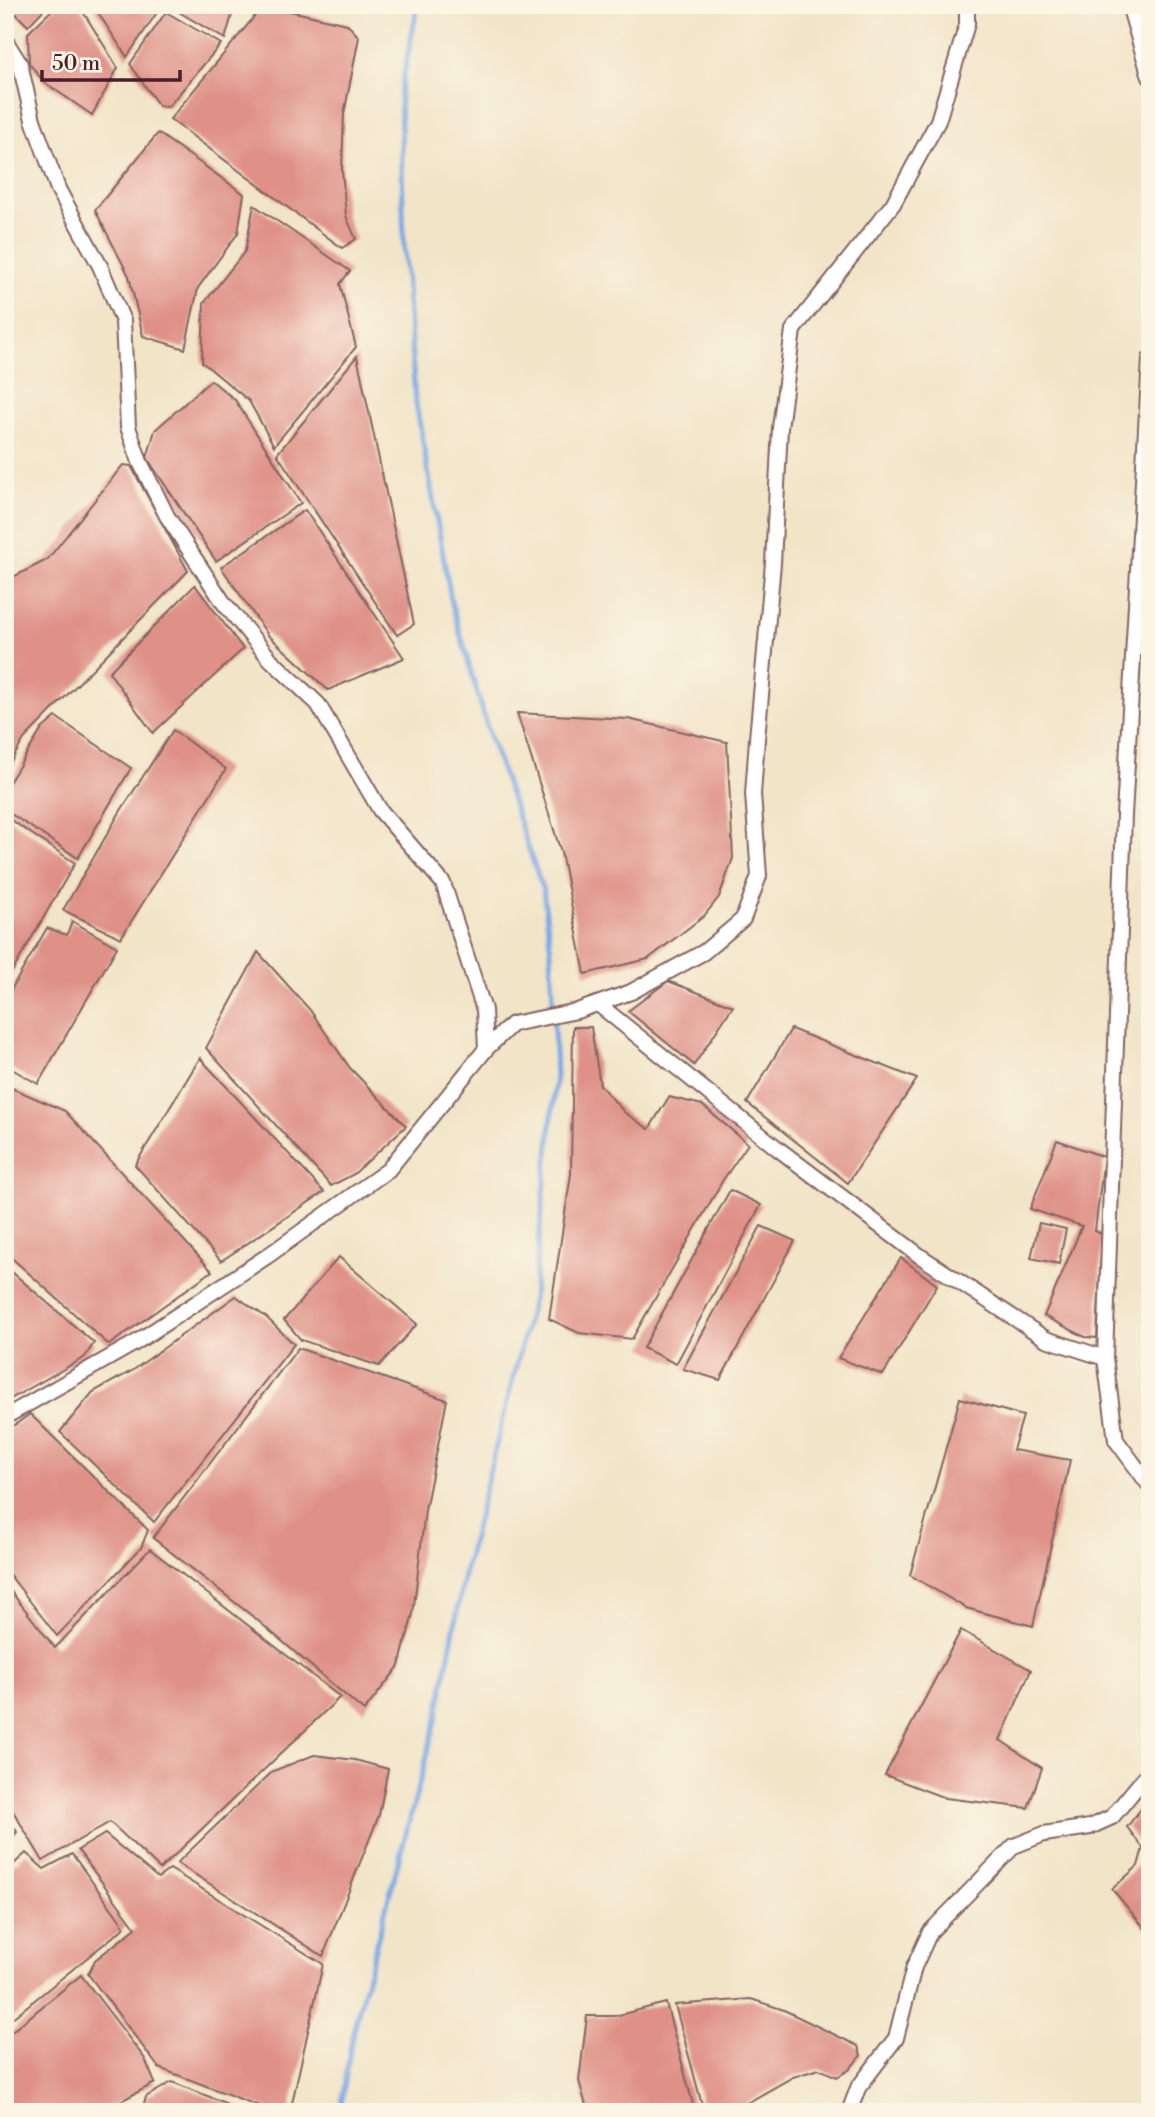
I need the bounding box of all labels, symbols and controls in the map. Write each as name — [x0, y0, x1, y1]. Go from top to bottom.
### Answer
scale bar — [42, 38, 180, 82]
text: 50 m — [52, 51, 100, 77]

